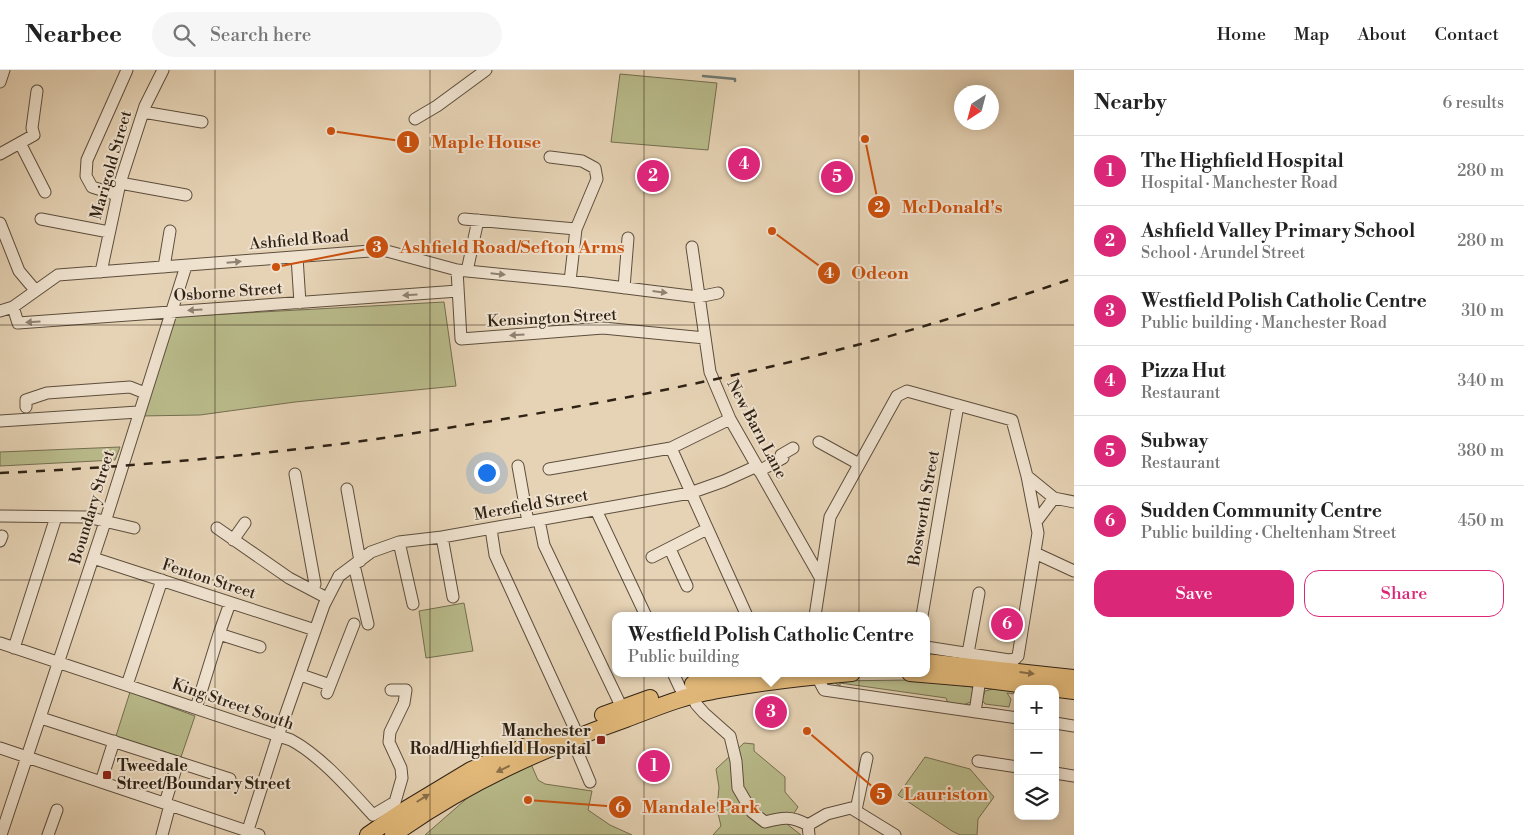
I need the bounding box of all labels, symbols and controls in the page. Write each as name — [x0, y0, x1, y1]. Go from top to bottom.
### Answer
search box — [152, 12, 502, 57]
text: Nearbee — [25, 20, 122, 50]
icon: search — [170, 21, 198, 49]
text: Search here — [210, 23, 311, 47]
text: Home — [1217, 23, 1266, 46]
text: Map — [1294, 23, 1330, 46]
text: About — [1358, 23, 1407, 46]
text: Contact — [1435, 23, 1499, 46]
north arrow — [954, 85, 999, 130]
text: Nearby — [1094, 90, 1167, 116]
text: 6 results — [1443, 93, 1504, 113]
street label: Marigold Street — [86, 108, 136, 222]
callout: Maple House — [396, 125, 551, 158]
text: Maple House — [431, 131, 541, 154]
text: 1 — [404, 133, 412, 152]
pin: 4 — [728, 145, 760, 183]
text: The Highfield Hospital — [1141, 149, 1344, 173]
pin: 2 — [637, 157, 669, 195]
pin: 5 — [821, 158, 853, 196]
text: 1 — [1106, 161, 1114, 181]
text: 280 m — [1457, 161, 1504, 181]
text: Hospital · Manchester Road — [1141, 173, 1338, 193]
callout: McDonald's — [867, 190, 1013, 223]
text: McDonald's — [901, 196, 1003, 219]
text: 2 — [874, 198, 884, 217]
text: Ashfield Valley Primary School — [1141, 219, 1415, 243]
street label: Ashfield Road — [248, 226, 350, 254]
callout: Ashfield Road/Sefton Arms — [365, 231, 635, 264]
text: 2 — [1105, 231, 1115, 251]
text: 280 m — [1457, 231, 1504, 251]
text: Ashfield Road/Sefton Arms — [398, 236, 625, 259]
text: 3 — [372, 238, 382, 257]
text: School · Arundel Street — [1141, 243, 1305, 263]
callout: Odeon — [817, 256, 919, 289]
one-way arrow — [227, 257, 243, 265]
text: Odeon — [851, 262, 909, 285]
text: 4 — [824, 264, 834, 283]
one-way arrow — [491, 271, 507, 279]
street label: Osborne Street — [173, 278, 283, 306]
one-way arrow — [652, 288, 668, 296]
text: Westfield Polish Catholic Centre — [1141, 289, 1427, 313]
one-way arrow — [401, 291, 417, 299]
text: 3 — [1105, 301, 1115, 321]
text: 310 m — [1461, 301, 1504, 321]
street label: Kensington Street — [487, 305, 618, 331]
one-way arrow — [187, 307, 203, 315]
text: Public building · Manchester Road — [1141, 313, 1387, 333]
one-way arrow — [25, 319, 41, 327]
one-way arrow — [509, 331, 525, 339]
text: Pizza Hut — [1141, 359, 1226, 383]
text: 4 — [1105, 371, 1115, 391]
text: 340 m — [1457, 371, 1504, 391]
street label: New Barn Lane — [722, 376, 792, 482]
text: Restaurant — [1141, 383, 1220, 403]
text: Subway — [1141, 429, 1208, 453]
text: 5 — [1105, 441, 1115, 461]
text: 380 m — [1457, 441, 1504, 461]
street label: Boundary Street — [65, 447, 119, 567]
street label: Bosworth Street — [904, 448, 944, 568]
text: Restaurant — [1141, 453, 1220, 473]
your location — [474, 460, 500, 486]
street label: Merefield Street — [472, 485, 590, 525]
text: Sudden Community Centre — [1141, 499, 1382, 523]
text: 6 — [1105, 511, 1115, 531]
text: 450 m — [1458, 511, 1504, 531]
text: Public building · Cheltenham Street — [1141, 523, 1396, 543]
street label: Fenton Street — [159, 554, 259, 604]
button: Save — [1094, 570, 1294, 617]
button: Share — [1304, 570, 1504, 617]
pin: 6 — [991, 605, 1023, 643]
popup — [612, 612, 930, 677]
text: Westfield Polish Catholic Centre — [628, 623, 914, 647]
text: Public building — [628, 647, 739, 667]
one-way arrow — [1019, 669, 1035, 677]
street label: King Street South — [169, 674, 297, 734]
map controls — [1014, 685, 1059, 820]
button: + — [1014, 685, 1059, 730]
pin: 3 — [755, 693, 787, 731]
place label: Manchester Road/Highfield Hospital — [410, 721, 592, 759]
button: − — [1014, 730, 1059, 775]
marker: Manchester Road/Highfield Hospital — [595, 734, 607, 746]
pin: 1 — [638, 747, 670, 785]
place label: Tweedale Street/Boundary Street — [117, 756, 291, 794]
one-way arrow — [496, 766, 510, 774]
marker: Tweedale Street/Boundary Street — [101, 769, 113, 781]
button: layers — [1014, 775, 1059, 820]
callout: Lauriston — [868, 777, 998, 810]
text: Lauriston — [904, 783, 988, 806]
text: 5 — [876, 785, 886, 804]
callout: Mandale Park — [607, 790, 771, 823]
one-way arrow — [416, 794, 430, 803]
text: Mandale Park — [642, 796, 761, 819]
text: 6 — [615, 798, 625, 817]

